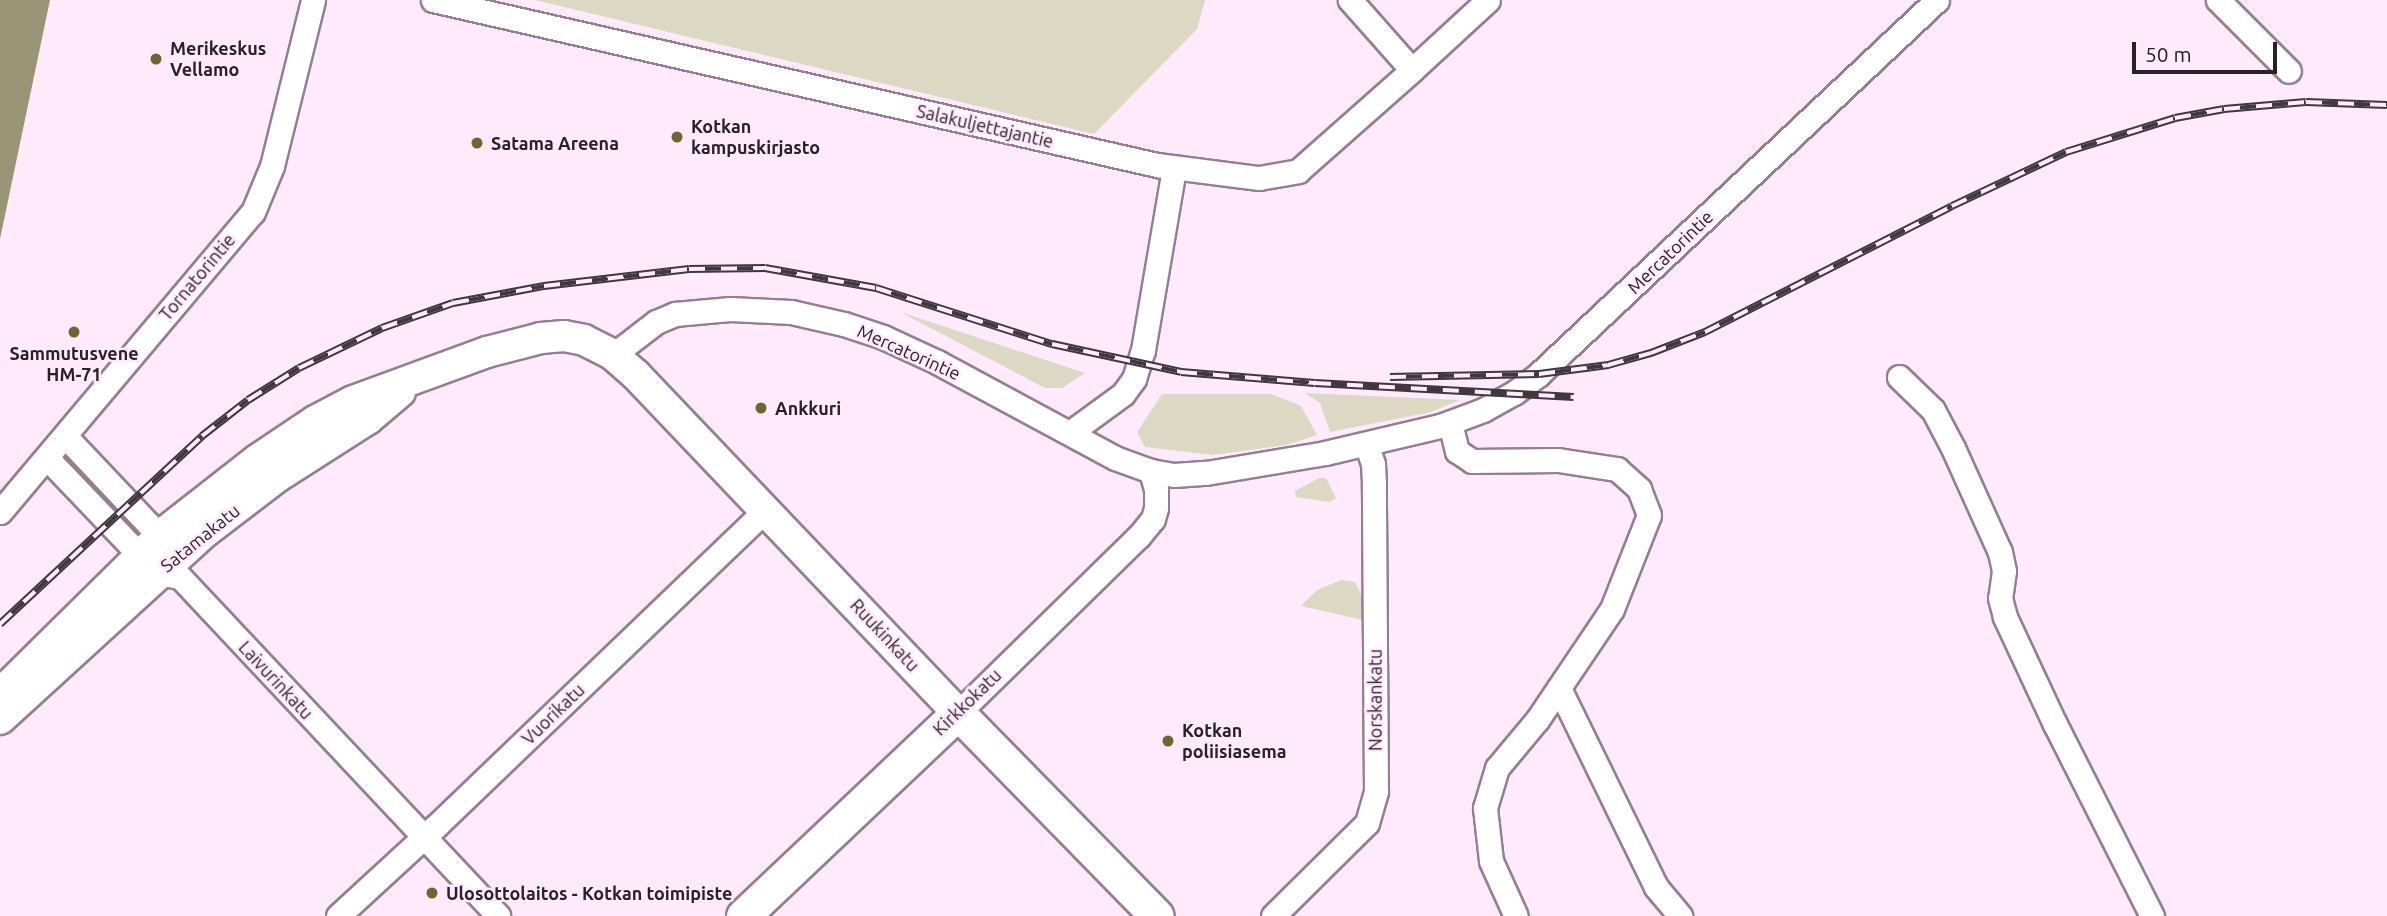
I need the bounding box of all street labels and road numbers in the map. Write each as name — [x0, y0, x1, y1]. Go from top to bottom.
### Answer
street label: Salakuljettajantie — [914, 100, 1056, 152]
street label: Mercatorintie — [1623, 206, 1717, 298]
street label: Tornatorintie — [155, 229, 239, 325]
street label: Mercatorintie — [854, 320, 964, 384]
street label: Satamakatu — [156, 500, 244, 576]
street label: Ruukinkatu — [846, 594, 924, 676]
street label: Laivurinkatu — [234, 636, 318, 724]
street label: Norskankatu — [1364, 649, 1386, 751]
street label: Kirkkokatu — [928, 664, 1006, 740]
street label: Vuorikatu — [517, 679, 589, 749]

